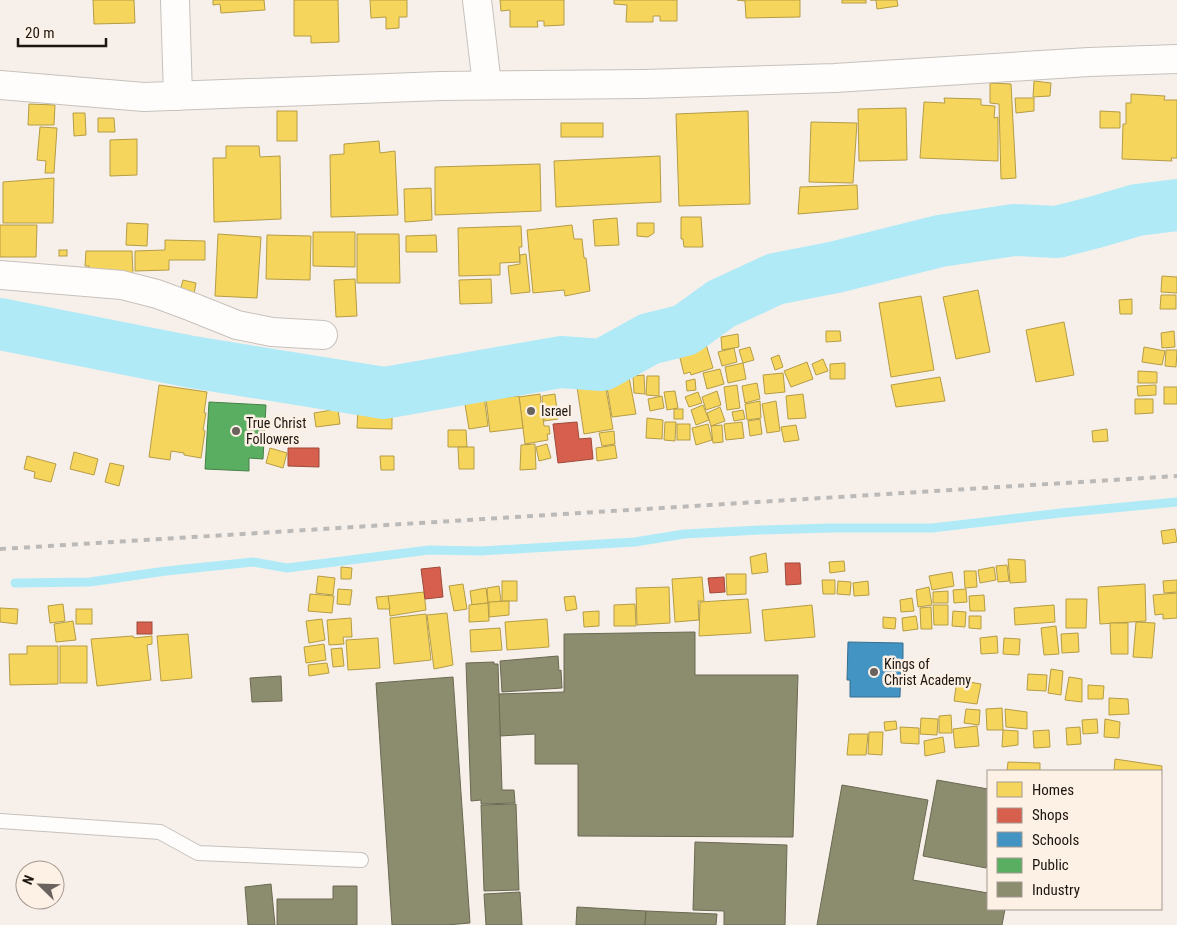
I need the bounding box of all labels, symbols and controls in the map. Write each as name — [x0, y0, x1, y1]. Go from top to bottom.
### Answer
scale bar — [18, 15, 105, 47]
text: 20 m — [25, 24, 55, 42]
place label: Israel — [541, 403, 571, 419]
marker: Israel — [525, 405, 537, 417]
place label: True Christ Followers — [246, 415, 306, 447]
marker: True Christ Followers — [230, 425, 242, 437]
place label: Kings of Christ Academy — [884, 656, 971, 688]
marker: Kings of Christ Academy — [868, 666, 880, 678]
legend — [987, 770, 1162, 910]
text: Homes — [1032, 781, 1074, 799]
text: Shops — [1032, 806, 1069, 824]
text: Schools — [1032, 831, 1079, 849]
text: Public — [1032, 856, 1069, 874]
north arrow — [15, 860, 65, 910]
text: N — [19, 873, 37, 887]
text: Industry — [1032, 881, 1080, 899]

